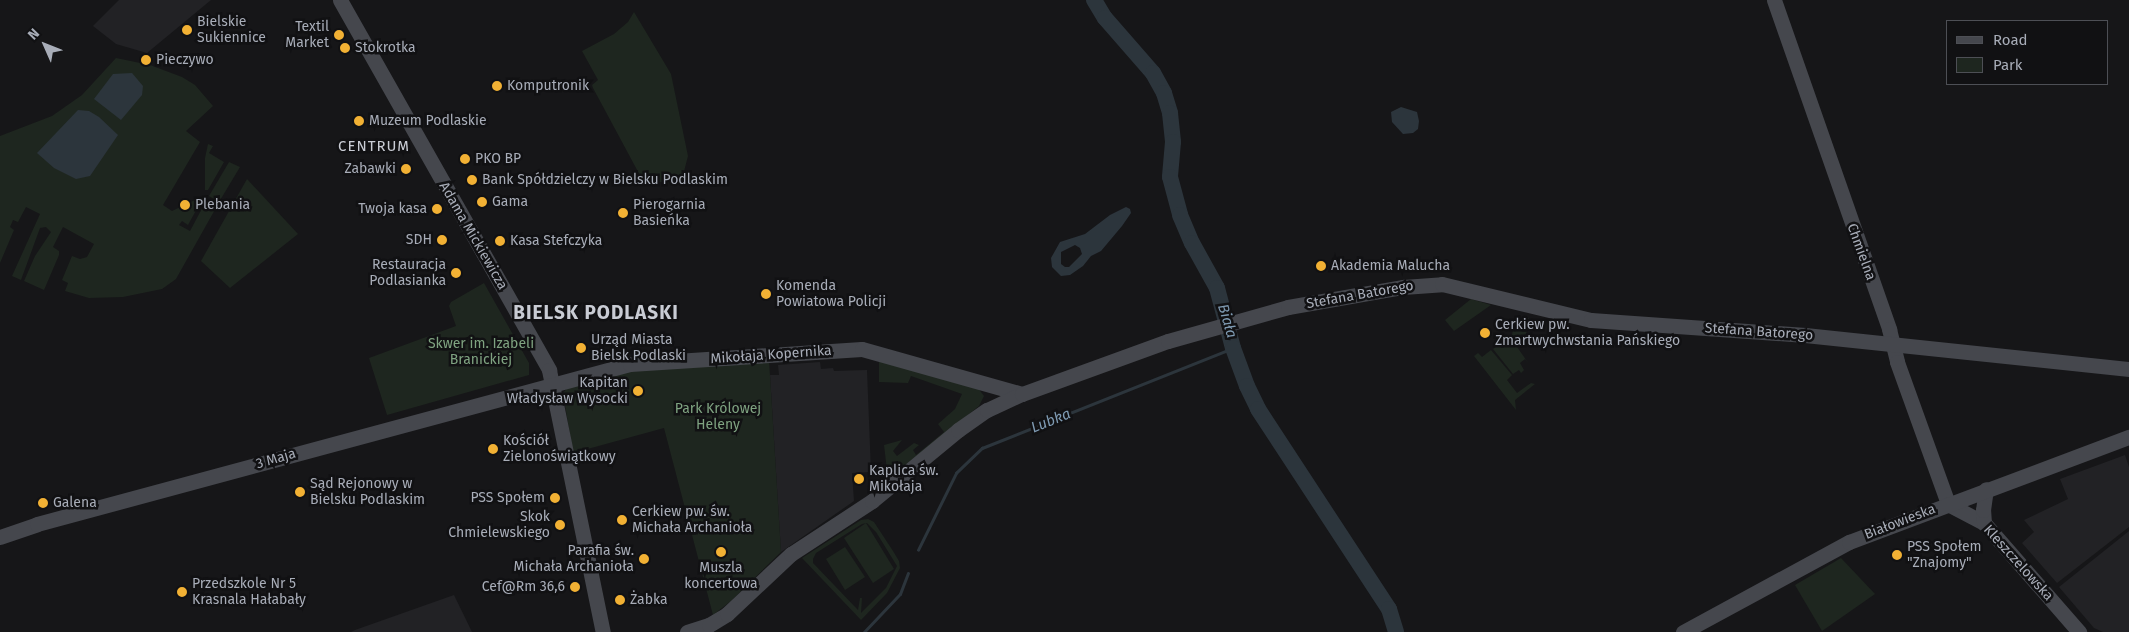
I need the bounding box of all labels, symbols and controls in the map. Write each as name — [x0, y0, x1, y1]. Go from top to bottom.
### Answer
place label: Bielskie Sukiennice — [197, 14, 266, 46]
place label: Textil Market — [285, 19, 329, 52]
north arrow — [20, 20, 70, 70]
legend — [1946, 20, 2109, 85]
marker: Bielskie Sukiennice — [181, 24, 193, 36]
text: N — [25, 25, 43, 43]
marker: Textil Market — [333, 29, 345, 41]
text: Road — [1993, 31, 2028, 49]
place label: Stokrotka — [355, 40, 416, 56]
marker: Stokrotka — [339, 42, 351, 54]
place label: Pieczywo — [156, 52, 214, 68]
marker: Pieczywo — [140, 54, 152, 66]
text: Park — [1993, 56, 2023, 74]
place label: Komputronik — [507, 78, 589, 94]
marker: Komputronik — [491, 80, 503, 92]
place label: Muzeum Podlaskie — [369, 113, 487, 129]
marker: Muzeum Podlaskie — [353, 115, 365, 127]
district label: CENTRUM — [337, 138, 411, 156]
place label: PKO BP — [475, 151, 521, 167]
marker: PKO BP — [459, 153, 471, 165]
place label: Zabawki — [344, 161, 396, 177]
marker: Zabawki — [400, 163, 412, 175]
place label: Bank Spółdzielczy w Bielsku Podlaskim — [482, 172, 728, 188]
marker: Bank Spółdzielczy w Bielsku Podlaskim — [466, 174, 478, 186]
street label: Adama Mickiewicza — [435, 179, 511, 293]
place label: Gama — [492, 194, 528, 210]
marker: Gama — [476, 196, 488, 208]
place label: Plebania — [195, 197, 250, 213]
place label: Pierogarnia Basieńka — [633, 197, 706, 230]
marker: Plebania — [179, 199, 191, 211]
place label: Twoja kasa — [358, 201, 427, 217]
marker: Twoja kasa — [431, 203, 443, 215]
marker: Pierogarnia Basieńka — [617, 207, 629, 219]
street label: Chmielna — [1843, 221, 1879, 283]
place label: SDH — [406, 232, 432, 248]
place label: Kasa Stefczyka — [510, 233, 602, 249]
marker: SDH — [436, 234, 448, 246]
marker: Kasa Stefczyka — [494, 235, 506, 247]
place label: Restauracja Podlasianka — [369, 257, 446, 290]
place label: Akademia Malucha — [1331, 258, 1450, 274]
marker: Akademia Malucha — [1315, 260, 1327, 272]
marker: Restauracja Podlasianka — [450, 267, 462, 279]
street label: Stefana Batorego — [1305, 277, 1415, 313]
place label: Komenda Powiatowa Policji — [776, 278, 886, 310]
marker: Komenda Powiatowa Policji — [760, 288, 772, 300]
district label: BIELSK PODLASKI — [511, 302, 681, 324]
water label: Biała — [1213, 302, 1241, 340]
place label: Cerkiew pw. Zmartwychwstania Pańskiego — [1495, 317, 1680, 350]
street label: Stefana Batorego — [1704, 320, 1814, 344]
marker: Cerkiew pw. Zmartwychwstania Pańskiego — [1479, 327, 1491, 339]
place label: Urząd Miasta Bielsk Podlaski — [591, 332, 686, 364]
park label: Skwer im. Izabeli Branickiej — [428, 336, 534, 368]
marker: Urząd Miasta Bielsk Podlaski — [575, 342, 587, 354]
street label: Mikołaja Kopernika — [710, 342, 832, 368]
place label: Kapitan Władysław Wysocki — [507, 375, 628, 408]
marker: Kapitan Władysław Wysocki — [632, 385, 644, 397]
park label: Park Królowej Heleny — [675, 401, 761, 434]
water label: Lubka — [1029, 405, 1073, 437]
place label: Kościół Zielonoświątkowy — [503, 433, 616, 466]
marker: Kościół Zielonoświątkowy — [487, 443, 499, 455]
street label: 3 Maja — [254, 445, 298, 473]
place label: Kaplica św. Mikołaja — [869, 463, 939, 496]
marker: Kaplica św. Mikołaja — [853, 473, 865, 485]
place label: Sąd Rejonowy w Bielsku Podlaskim — [310, 476, 425, 508]
marker: Sąd Rejonowy w Bielsku Podlaskim — [294, 486, 306, 498]
place label: PSS Społem — [470, 490, 545, 506]
marker: PSS Społem — [549, 492, 561, 504]
place label: Galena — [53, 495, 97, 511]
marker: Galena — [37, 497, 49, 509]
street label: Białowieska — [1862, 501, 1938, 543]
place label: Cerkiew pw. św. Michała Archanioła — [632, 504, 752, 536]
place label: Skok Chmielewskiego — [448, 509, 550, 542]
marker: Cerkiew pw. św. Michała Archanioła — [616, 514, 628, 526]
marker: Skok Chmielewskiego — [554, 519, 566, 531]
street label: Kleszczelowska — [1980, 522, 2056, 604]
place label: PSS Społem "Znajomy" — [1907, 539, 1982, 572]
place label: Parafia św. Michała Archanioła — [514, 543, 634, 576]
marker: Muszla koncertowa — [715, 546, 727, 558]
marker: PSS Społem "Znajomy" — [1891, 549, 1903, 561]
marker: Parafia św. Michała Archanioła — [638, 553, 650, 565]
place label: Muszla koncertowa — [684, 560, 758, 592]
place label: Przedszkole Nr 5 Krasnala Hałabały — [192, 576, 306, 608]
place label: Cef@Rm 36,6 — [482, 579, 565, 595]
marker: Cef@Rm 36,6 — [569, 581, 581, 593]
marker: Przedszkole Nr 5 Krasnala Hałabały — [176, 586, 188, 598]
place label: Żabka — [630, 592, 668, 608]
marker: Żabka — [614, 594, 626, 606]

